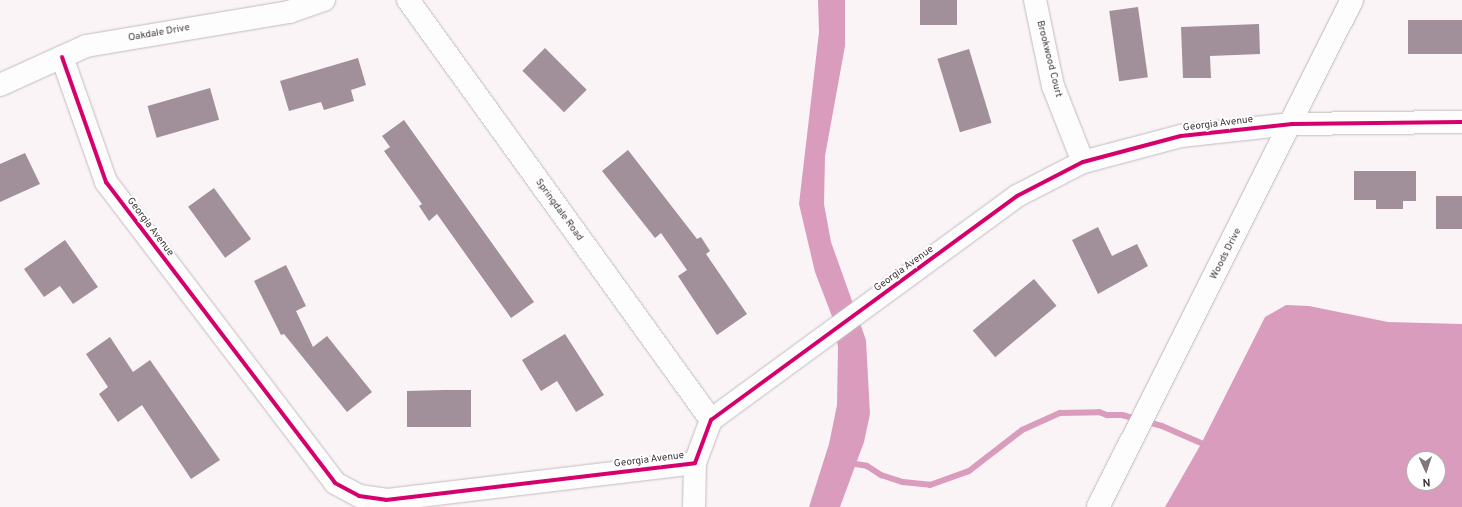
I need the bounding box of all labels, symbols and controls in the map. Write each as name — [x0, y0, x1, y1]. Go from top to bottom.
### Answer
street label: Brookwood Court — [1034, 19, 1064, 99]
street label: Oakdale Drive — [127, 22, 191, 44]
street label: Georgia Avenue — [1182, 114, 1254, 134]
street label: Springdale Road — [532, 177, 586, 243]
street label: Georgia Avenue — [124, 195, 176, 259]
street label: Woods Drive — [1208, 226, 1244, 282]
street label: Georgia Avenue — [872, 243, 936, 295]
street label: Georgia Avenue — [613, 450, 685, 470]
north arrow — [1406, 451, 1446, 491]
text: N — [1422, 475, 1431, 489]

